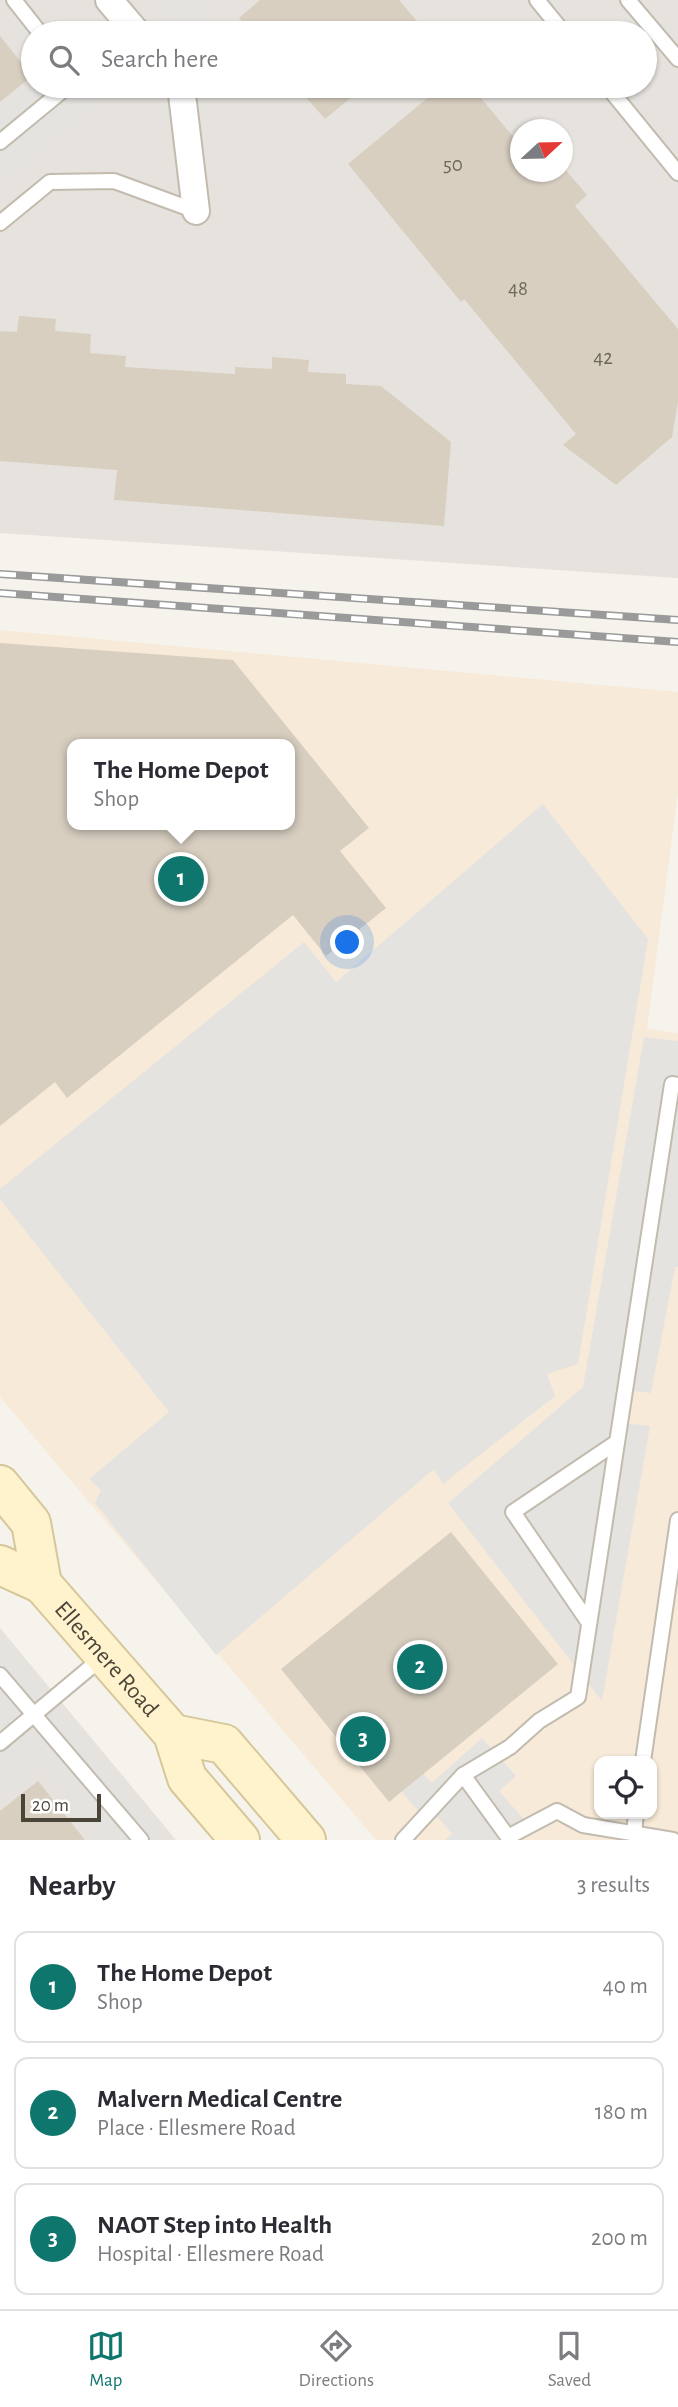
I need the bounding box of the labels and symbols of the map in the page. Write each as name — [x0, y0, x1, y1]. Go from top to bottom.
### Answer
north arrow — [510, 119, 573, 182]
house number: 50 — [443, 154, 463, 175]
house number: 48 — [508, 278, 528, 299]
house number: 42 — [593, 347, 613, 368]
pin: 1 — [158, 853, 204, 905]
your location — [330, 925, 364, 959]
street label: Ellesmere Road — [50, 1597, 163, 1721]
pin: 2 — [397, 1641, 443, 1693]
pin: 3 — [340, 1713, 386, 1765]
scale bar — [21, 1791, 102, 1823]

